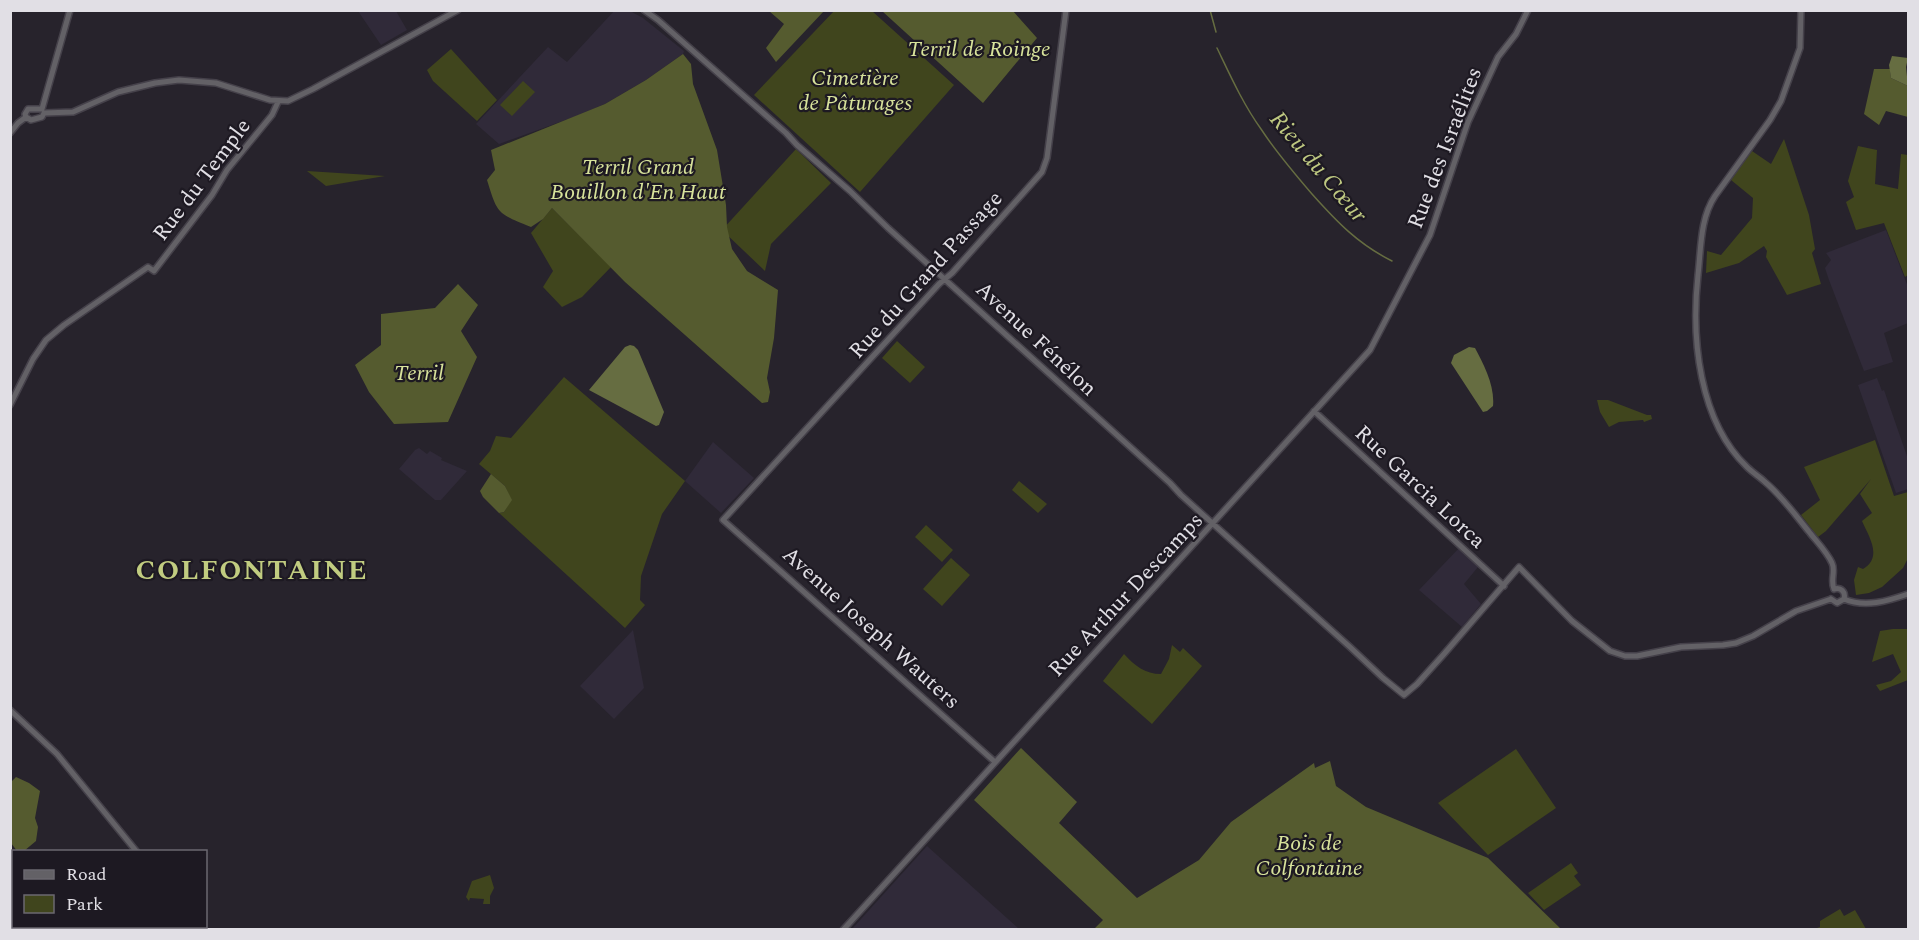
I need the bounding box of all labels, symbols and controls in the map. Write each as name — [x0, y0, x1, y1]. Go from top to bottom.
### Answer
park label: Terril de Roinge — [907, 33, 1051, 66]
park label: Cimetière de Pâturages — [798, 62, 912, 120]
street label: Rue des Israélites — [1399, 62, 1491, 234]
water label: Rieu du Cœur — [1260, 103, 1376, 231]
street label: Rue du Temple — [145, 112, 259, 248]
park label: Terril Grand Bouillon d'En Haut — [550, 151, 727, 209]
street label: Rue du Grand Passage — [841, 183, 1011, 367]
street label: Avenue Fénélon — [968, 274, 1104, 404]
park label: Terril — [394, 357, 444, 390]
street label: Rue Garcia Lorca — [1347, 417, 1493, 557]
street label: Rue Arthur Descamps — [1041, 505, 1211, 685]
street label: Avenue Joseph Wauters — [774, 539, 968, 717]
district label: COLFONTAINE — [136, 549, 368, 592]
park label: Bois de Colfontaine — [1256, 827, 1362, 885]
legend — [12, 850, 207, 928]
text: Road — [66, 861, 107, 888]
text: Park — [66, 891, 103, 918]

